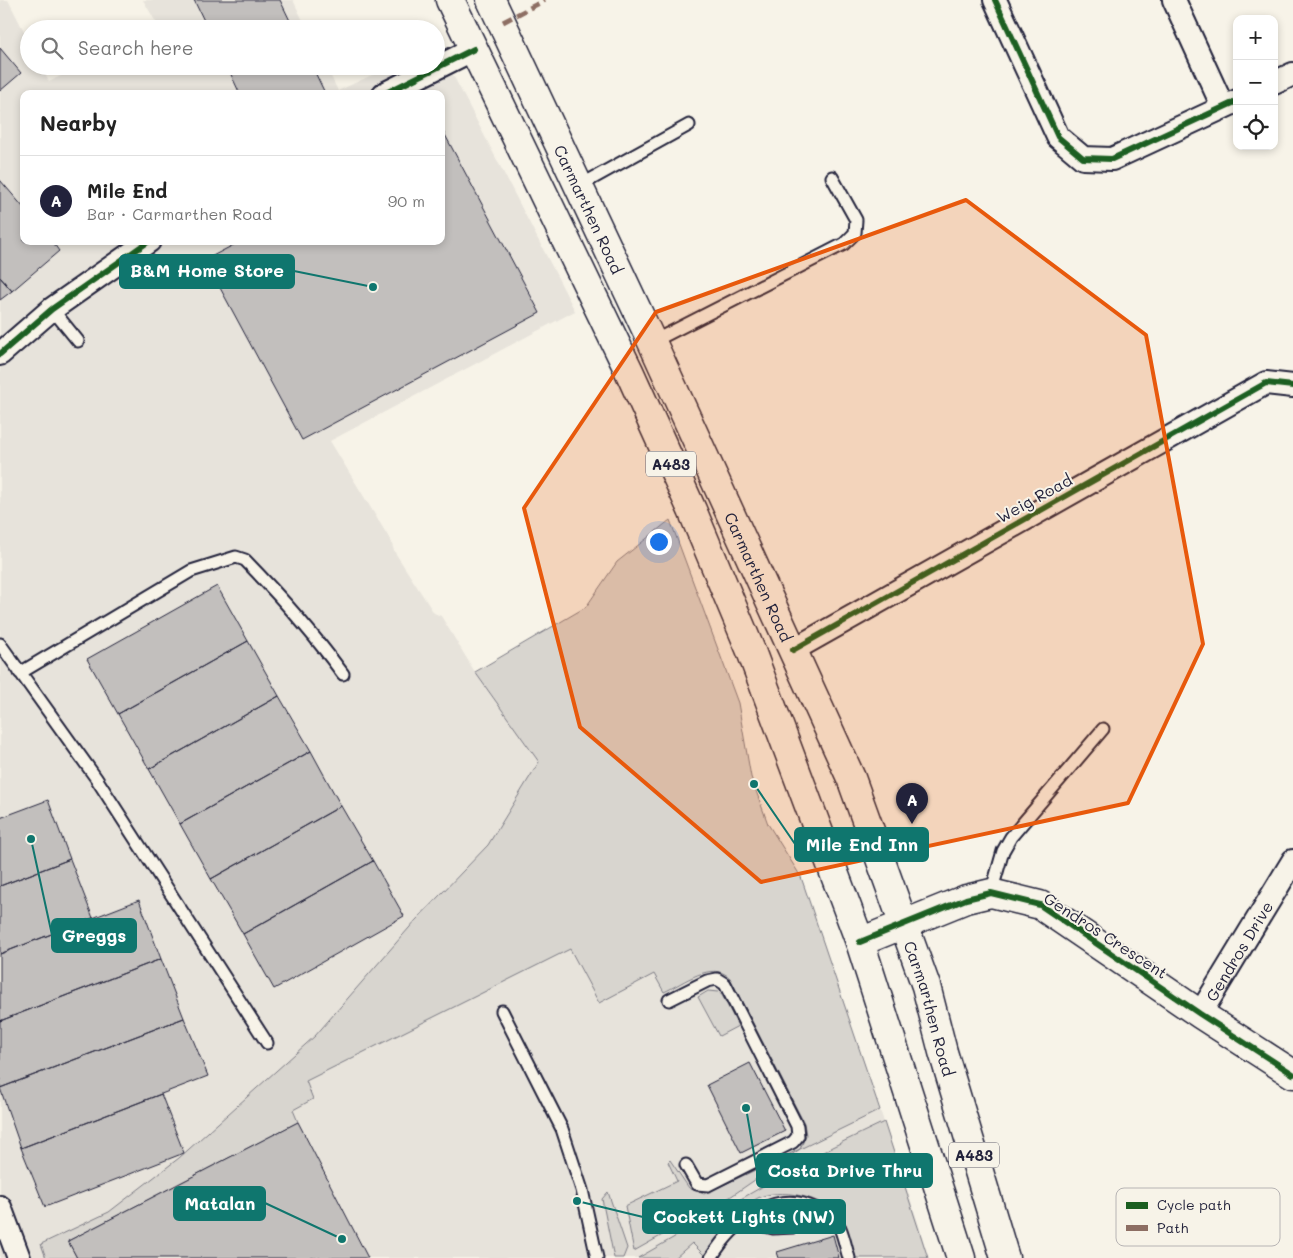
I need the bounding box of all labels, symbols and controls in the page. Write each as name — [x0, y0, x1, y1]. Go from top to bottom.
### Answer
map controls — [1233, 15, 1278, 150]
button: + — [1233, 15, 1278, 60]
search box — [20, 20, 445, 75]
icon: search — [38, 34, 66, 62]
text: Search here — [78, 35, 194, 60]
button: − — [1233, 60, 1278, 105]
button: locate — [1233, 105, 1278, 150]
text: Nearby — [40, 109, 117, 136]
street label: Carmarthen Road — [550, 141, 629, 277]
text: Mile End — [87, 178, 167, 203]
text: A — [50, 190, 62, 211]
text: 90 m — [388, 190, 425, 211]
text: Bar · Carmarthen Road — [87, 203, 272, 224]
callout: B&M Home Store — [120, 255, 294, 288]
text: B&M Home Store — [130, 258, 284, 282]
road number: A483 — [646, 452, 696, 476]
street label: Weig Road — [993, 469, 1075, 527]
street label: Carmarthen Road — [720, 509, 798, 645]
your location — [646, 529, 672, 555]
pin: A — [896, 783, 928, 824]
callout: Mile End Inn — [795, 828, 928, 861]
text: Mile End Inn — [806, 832, 918, 856]
street label: Gendros Crescent — [1040, 887, 1172, 983]
street label: Gendros Drive — [1200, 897, 1277, 1005]
callout: Greggs — [52, 919, 136, 952]
text: Greggs — [62, 923, 126, 947]
street label: Carmarthen Road — [900, 938, 960, 1079]
road number: A483 — [949, 1142, 999, 1168]
callout: Costa Drive Thru — [757, 1154, 932, 1187]
text: Costa Drive Thru — [768, 1158, 923, 1182]
callout: Matalan — [174, 1187, 265, 1220]
legend — [1116, 1188, 1280, 1246]
text: Matalan — [185, 1191, 255, 1215]
text: Cycle path — [1157, 1195, 1231, 1214]
callout: Cockett Lights (NW) — [643, 1200, 845, 1233]
text: Cockett Lights (NW) — [653, 1204, 835, 1228]
text: Path — [1157, 1218, 1188, 1237]

